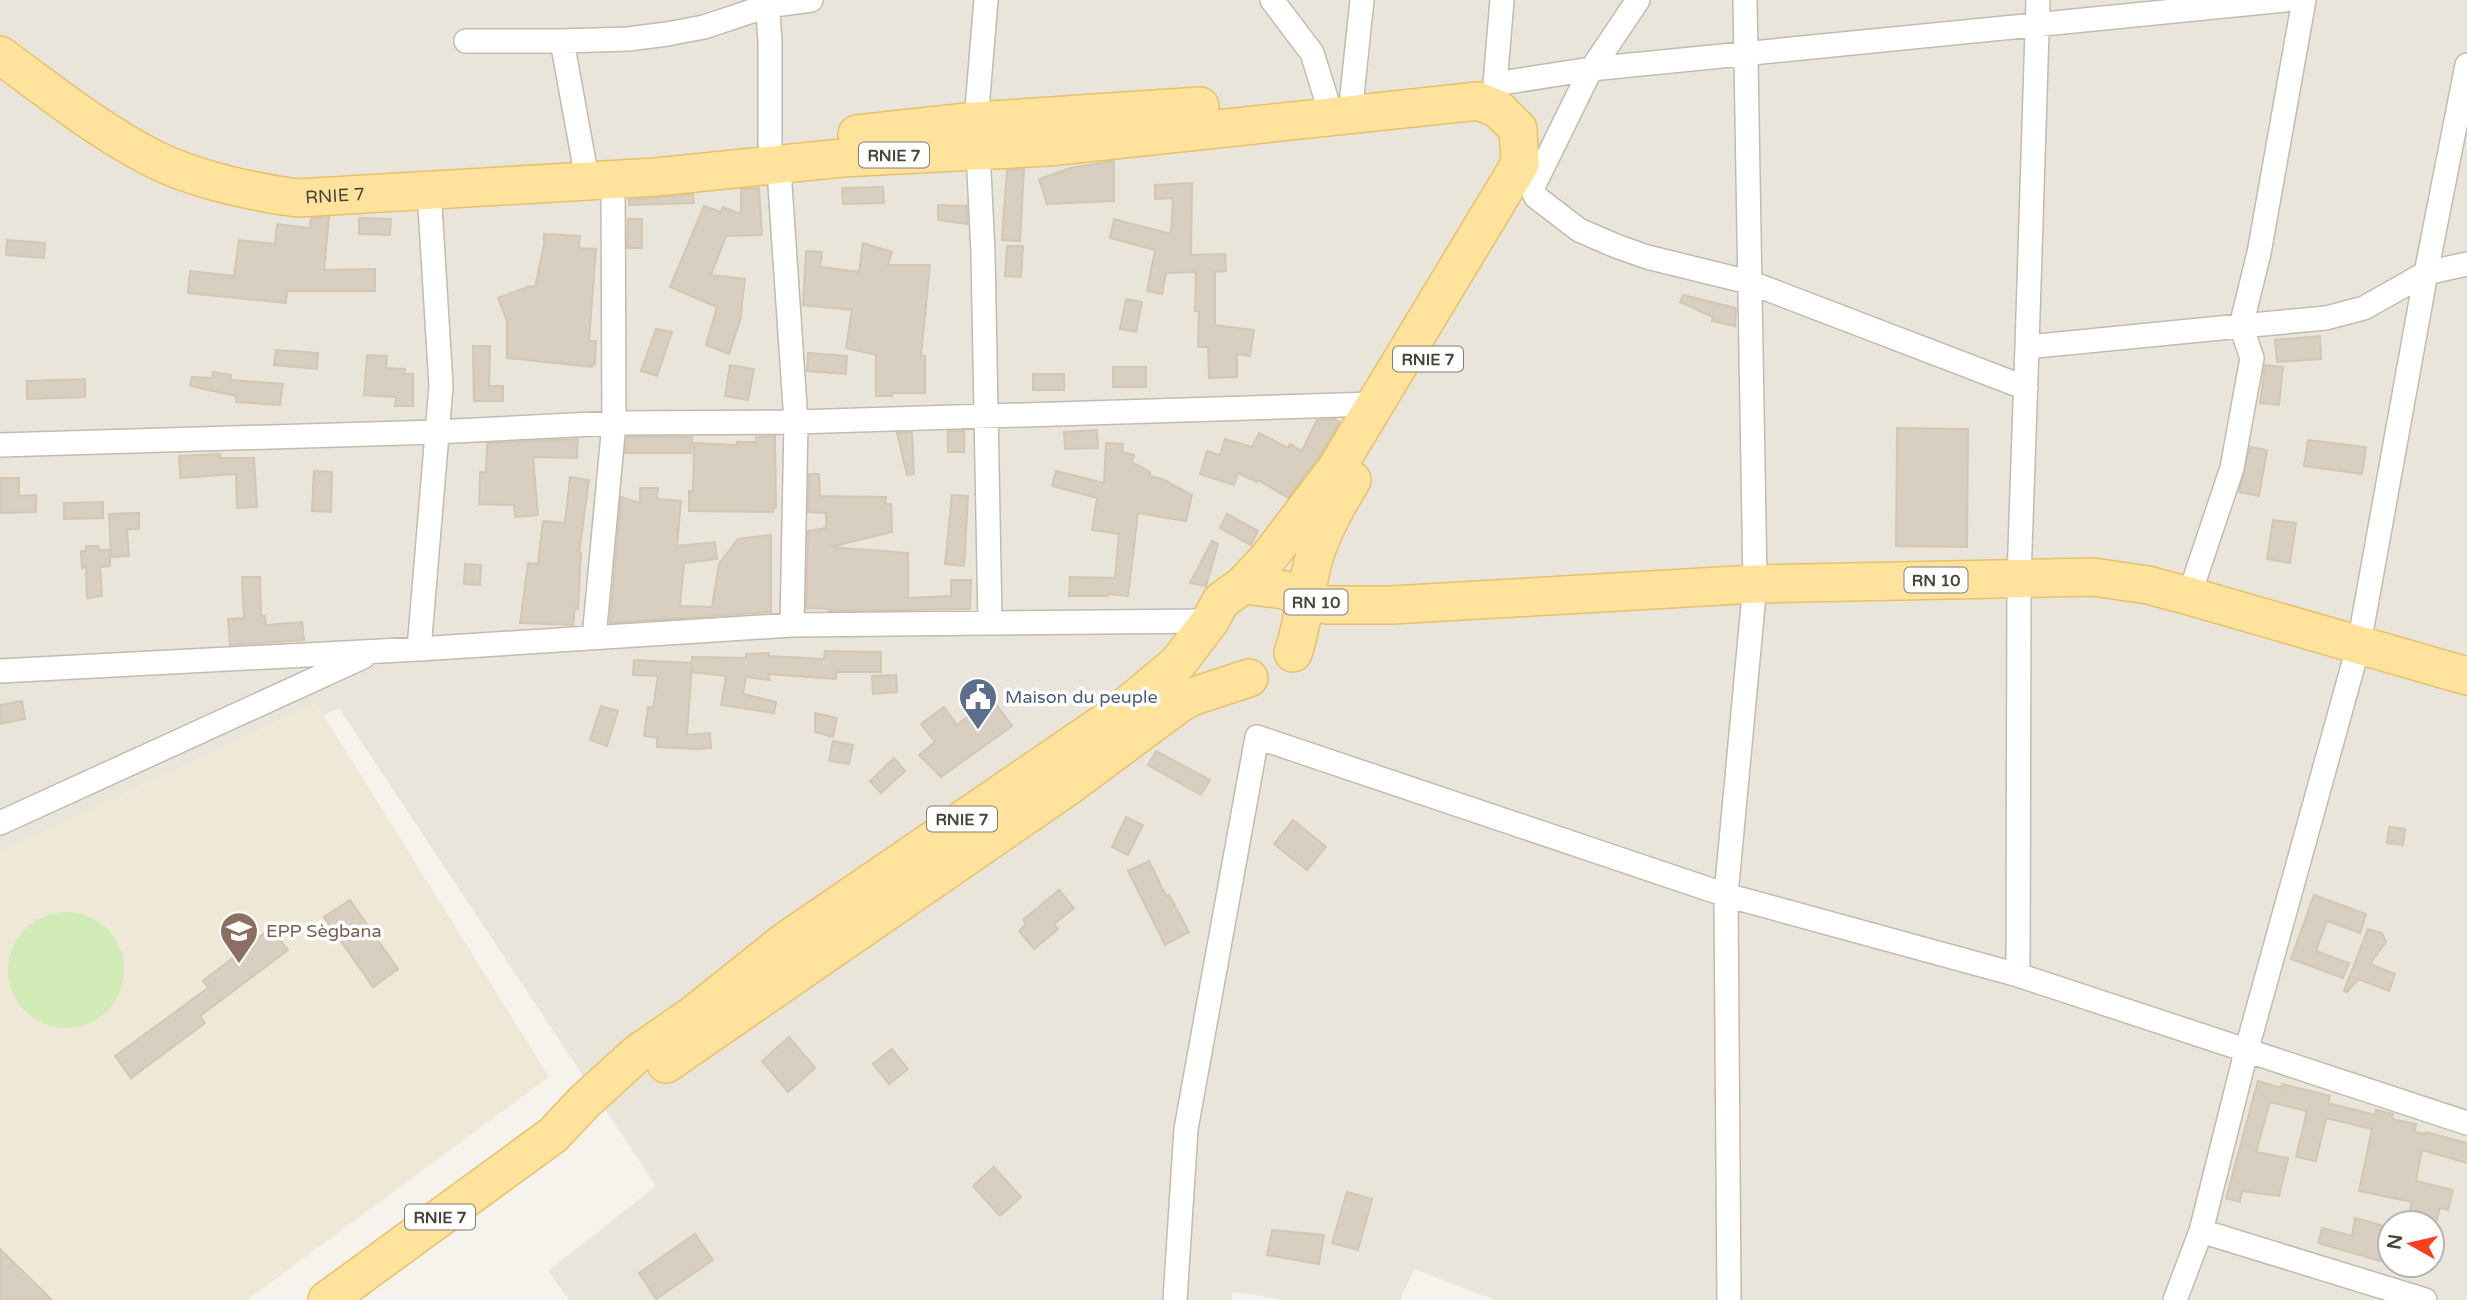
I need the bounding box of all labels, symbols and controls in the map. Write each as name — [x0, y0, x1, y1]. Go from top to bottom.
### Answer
road number: RNIE 7 — [859, 142, 929, 168]
street label: RNIE 7 — [305, 183, 366, 209]
road number: RNIE 7 — [1393, 346, 1463, 372]
road number: RN 10 — [1904, 568, 1968, 593]
road number: RN 10 — [1284, 590, 1348, 614]
public building icon: Maison du peuple — [957, 676, 999, 731]
place label: Maison du peuple — [1005, 686, 1158, 708]
road number: RNIE 7 — [927, 806, 997, 832]
school or university icon: EPP Sègbana — [218, 910, 260, 965]
place label: EPP Sègbana — [266, 920, 382, 942]
road number: RNIE 7 — [405, 1204, 475, 1230]
north arrow — [2376, 1209, 2446, 1279]
text: N — [2383, 1233, 2407, 1251]

